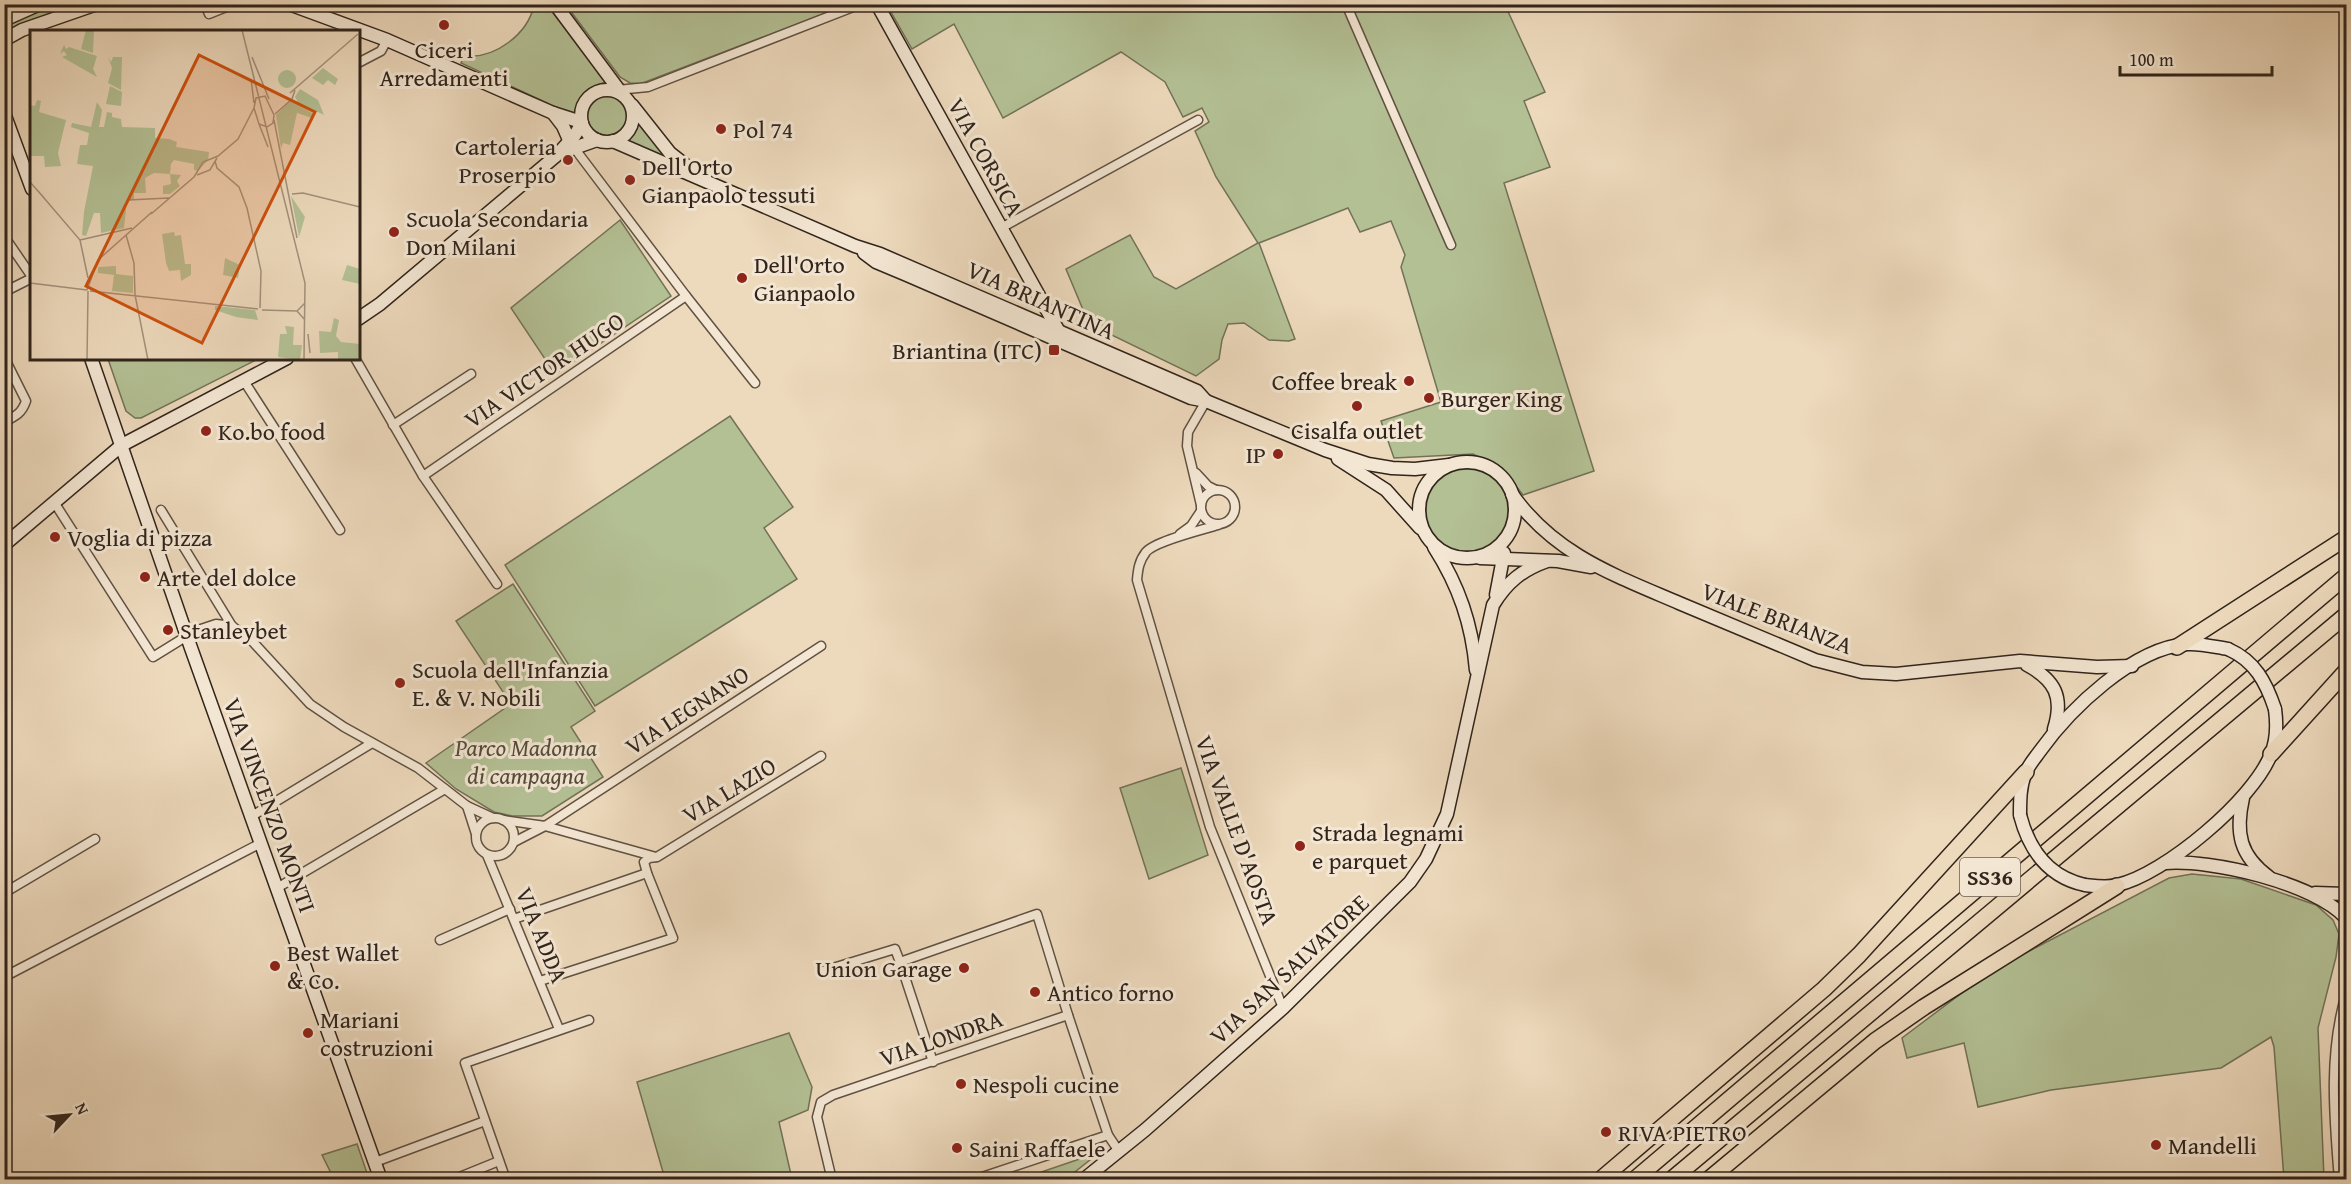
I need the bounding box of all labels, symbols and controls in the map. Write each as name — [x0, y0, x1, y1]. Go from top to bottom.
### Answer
marker: Ciceri Arredamenti — [437, 18, 451, 32]
inset map — [30, 30, 360, 360]
place label: Ciceri Arredamenti — [380, 32, 509, 95]
scale bar — [2120, 39, 2272, 77]
text: 100 m — [2129, 46, 2174, 73]
street label: VIA CORSICA — [939, 91, 1033, 223]
place label: Pol 74 — [733, 112, 793, 147]
marker: Pol 74 — [714, 122, 728, 136]
place label: Cartoleria Proserpio — [455, 129, 557, 192]
place label: Dell'Orto Gianpaolo tessuti — [642, 149, 816, 212]
marker: Cartoleria Proserpio — [561, 153, 575, 167]
marker: Dell'Orto Gianpaolo tessuti — [623, 173, 637, 187]
place label: Scuola Secondaria Don Milani — [406, 201, 589, 264]
marker: Scuola Secondaria Don Milani — [387, 225, 401, 239]
place label: Dell'Orto Gianpaolo — [754, 247, 855, 310]
street label: VIA BRIANTINA — [961, 252, 1121, 349]
marker: Dell'Orto Gianpaolo — [735, 271, 749, 285]
street label: VIA VICTOR HUGO — [457, 303, 631, 437]
place label: Briantina (ITC) — [892, 333, 1042, 368]
marker: Briantina (ITC) — [1047, 343, 1061, 357]
place label: Coffee break — [1272, 364, 1398, 399]
marker: Coffee break — [1402, 374, 1416, 388]
place label: Burger King — [1441, 381, 1562, 416]
marker: Burger King — [1422, 391, 1436, 405]
marker: Cisalfa outlet — [1350, 399, 1364, 413]
place label: Cisalfa outlet — [1291, 413, 1423, 448]
place label: Ko.bo food — [218, 414, 325, 449]
marker: Ko.bo food — [199, 424, 213, 438]
place label: IP — [1246, 437, 1266, 472]
marker: IP — [1271, 447, 1285, 461]
place label: Voglia di pizza — [67, 520, 213, 555]
marker: Voglia di pizza — [48, 530, 62, 544]
place label: Arte del dolce — [157, 560, 296, 595]
marker: Arte del dolce — [138, 570, 152, 584]
street label: VIALE BRIANZA — [1696, 573, 1858, 663]
place label: Stanleybet — [180, 613, 288, 648]
marker: Stanleybet — [161, 623, 175, 637]
place label: Scuola dell'Infanzia E. & V. Nobili — [412, 652, 609, 715]
street label: VIA LEGNANO — [618, 657, 756, 763]
marker: Scuola dell'Infanzia E. & V. Nobili — [393, 676, 407, 690]
street label: VIA VINCENZO MONTI — [215, 693, 325, 917]
park label: Parco Madonna di campagna — [454, 730, 597, 793]
street label: VIA VALLE D'AOSTA — [1186, 730, 1288, 930]
street label: VIA LAZIO — [675, 748, 783, 832]
place label: Strada legnami e parquet — [1312, 815, 1464, 878]
marker: Strada legnami e parquet — [1293, 839, 1307, 853]
road number: SS36 — [1960, 858, 2020, 896]
street label: VIA ADDA — [507, 882, 577, 989]
street label: VIA SAN SALVATORE — [1201, 886, 1377, 1052]
place label: Best Wallet & Co. — [287, 935, 400, 998]
place label: Union Garage — [815, 951, 952, 986]
marker: Best Wallet & Co. — [268, 959, 282, 973]
marker: Union Garage — [957, 961, 971, 975]
place label: Antico forno — [1047, 975, 1174, 1010]
marker: Antico forno — [1028, 985, 1042, 999]
street label: VIA LONDRA — [875, 1000, 1008, 1075]
place label: Mariani costruzioni — [320, 1002, 434, 1065]
marker: Mariani costruzioni — [301, 1026, 315, 1040]
place label: Nespoli cucine — [973, 1067, 1119, 1102]
marker: Nespoli cucine — [954, 1077, 968, 1091]
north arrow — [39, 1085, 99, 1145]
text: N — [69, 1098, 96, 1119]
place label: RIVA PIETRO — [1618, 1115, 1747, 1150]
marker: RIVA PIETRO — [1599, 1125, 1613, 1139]
place label: Mandelli — [2168, 1128, 2257, 1163]
place label: Saini Raffaele — [969, 1131, 1105, 1166]
marker: Mandelli — [2149, 1138, 2163, 1152]
marker: Saini Raffaele — [950, 1141, 964, 1155]

